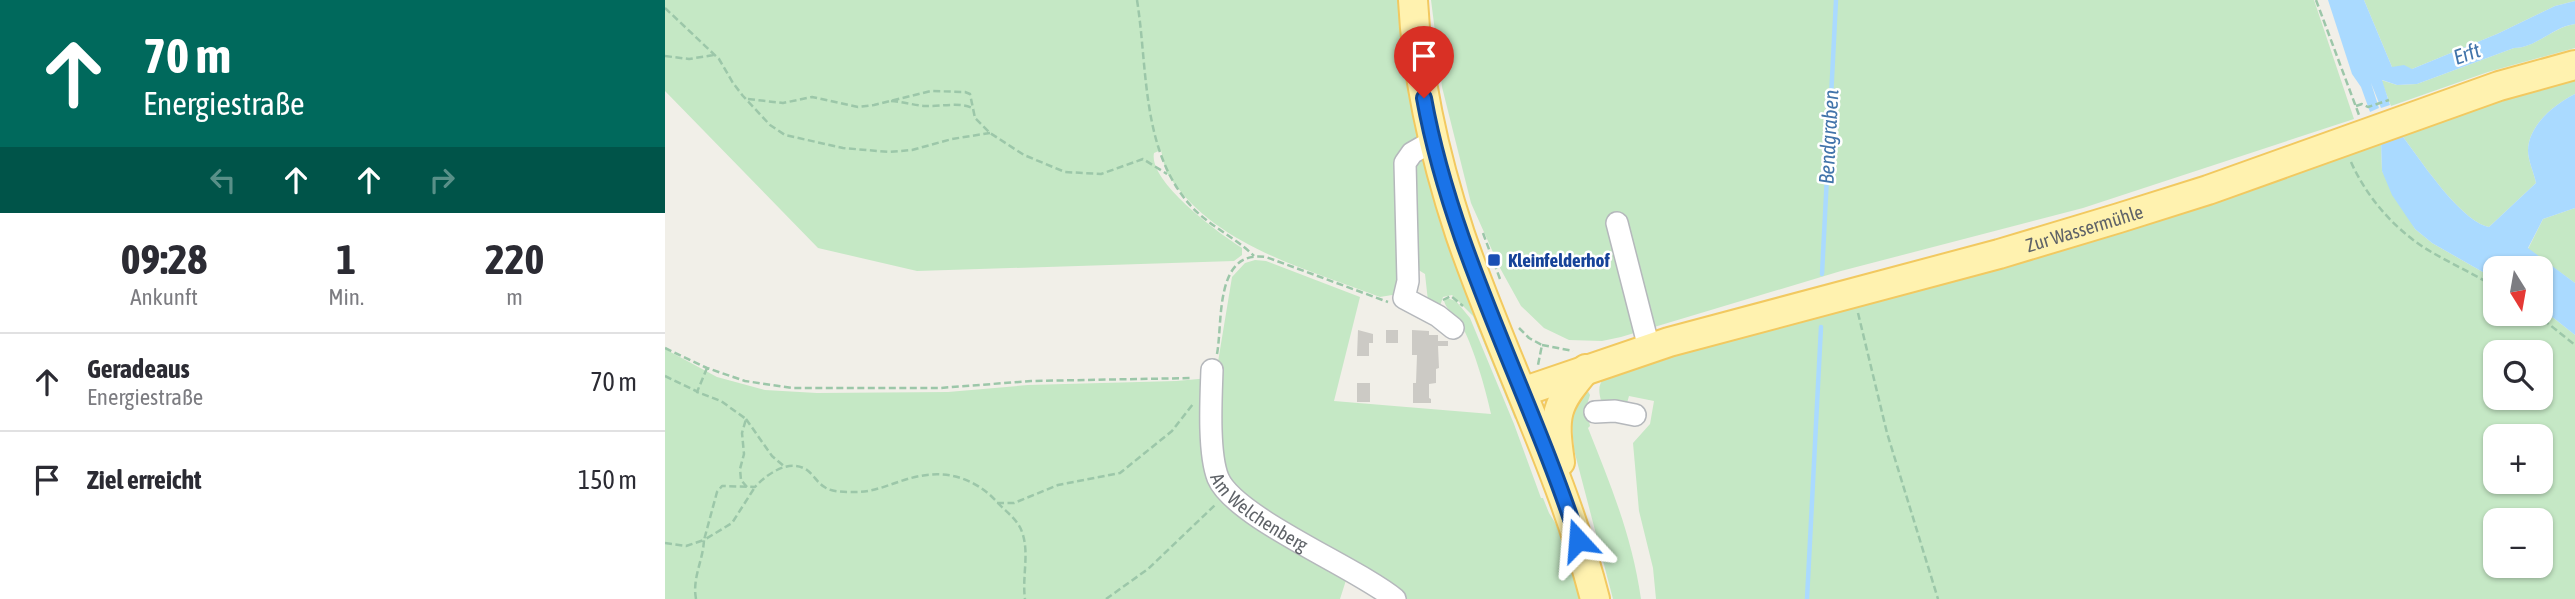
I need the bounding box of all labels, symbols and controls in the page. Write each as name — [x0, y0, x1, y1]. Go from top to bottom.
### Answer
pin — [1394, 26, 1454, 98]
text: 70 m — [143, 27, 231, 83]
icon: ahead — [28, 28, 119, 119]
icon: arrive — [1405, 37, 1443, 75]
water label: Erft — [2450, 37, 2483, 69]
text: Energiestraße — [143, 85, 305, 122]
water label: Bendgraben — [1814, 89, 1842, 185]
icon: left — [204, 161, 242, 199]
icon: ahead — [277, 161, 315, 199]
icon: ahead — [350, 161, 388, 199]
icon: right — [423, 161, 461, 199]
street label: Zur Wassermühle — [2023, 200, 2146, 256]
text: 09:28 — [121, 235, 207, 283]
text: 1 — [336, 235, 356, 283]
text: 220 — [485, 235, 544, 283]
place label: Kleinfelderhof — [1508, 249, 1610, 271]
marker: Kleinfelderhof — [1486, 252, 1502, 268]
north arrow — [2483, 256, 2553, 326]
map controls — [2483, 256, 2553, 578]
text: Ankunft — [130, 284, 198, 310]
text: Min. — [328, 284, 364, 310]
text: m — [506, 284, 523, 310]
button: search — [2483, 340, 2553, 410]
text: Geradeaus — [87, 354, 190, 384]
icon: ahead — [28, 363, 66, 401]
text: 70 m — [590, 367, 637, 397]
text: Energiestraße — [87, 384, 203, 410]
button: + — [2483, 424, 2553, 494]
icon: arrive — [28, 461, 66, 499]
text: Ziel erreicht — [87, 465, 202, 495]
text: 150 m — [578, 465, 637, 495]
street label: Am Welchenberg — [1206, 470, 1313, 556]
position arrow — [1541, 503, 1615, 577]
button: − — [2483, 508, 2553, 578]

